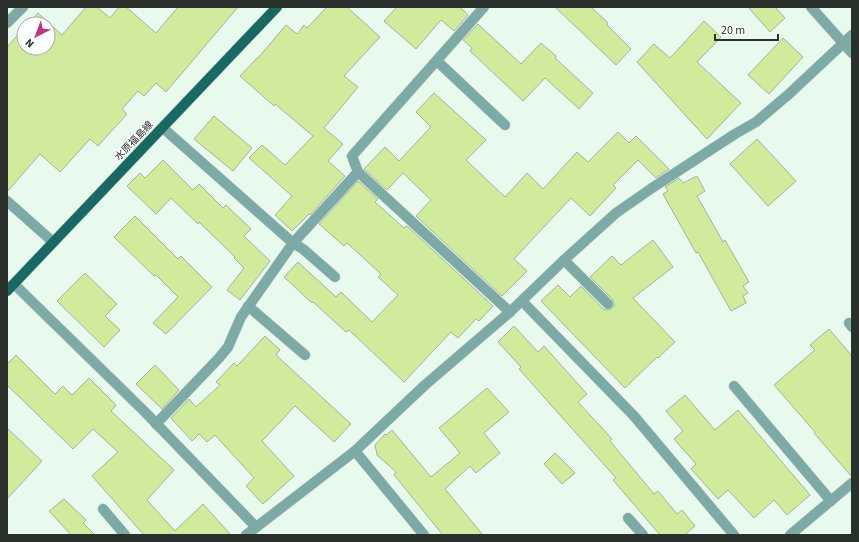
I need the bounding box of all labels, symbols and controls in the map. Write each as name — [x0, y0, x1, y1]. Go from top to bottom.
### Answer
north arrow — [16, 16, 56, 56]
scale bar — [715, 16, 778, 42]
text: 20 m — [721, 22, 745, 39]
text: N — [22, 35, 37, 51]
street label: 水原福島線 — [112, 118, 156, 164]

